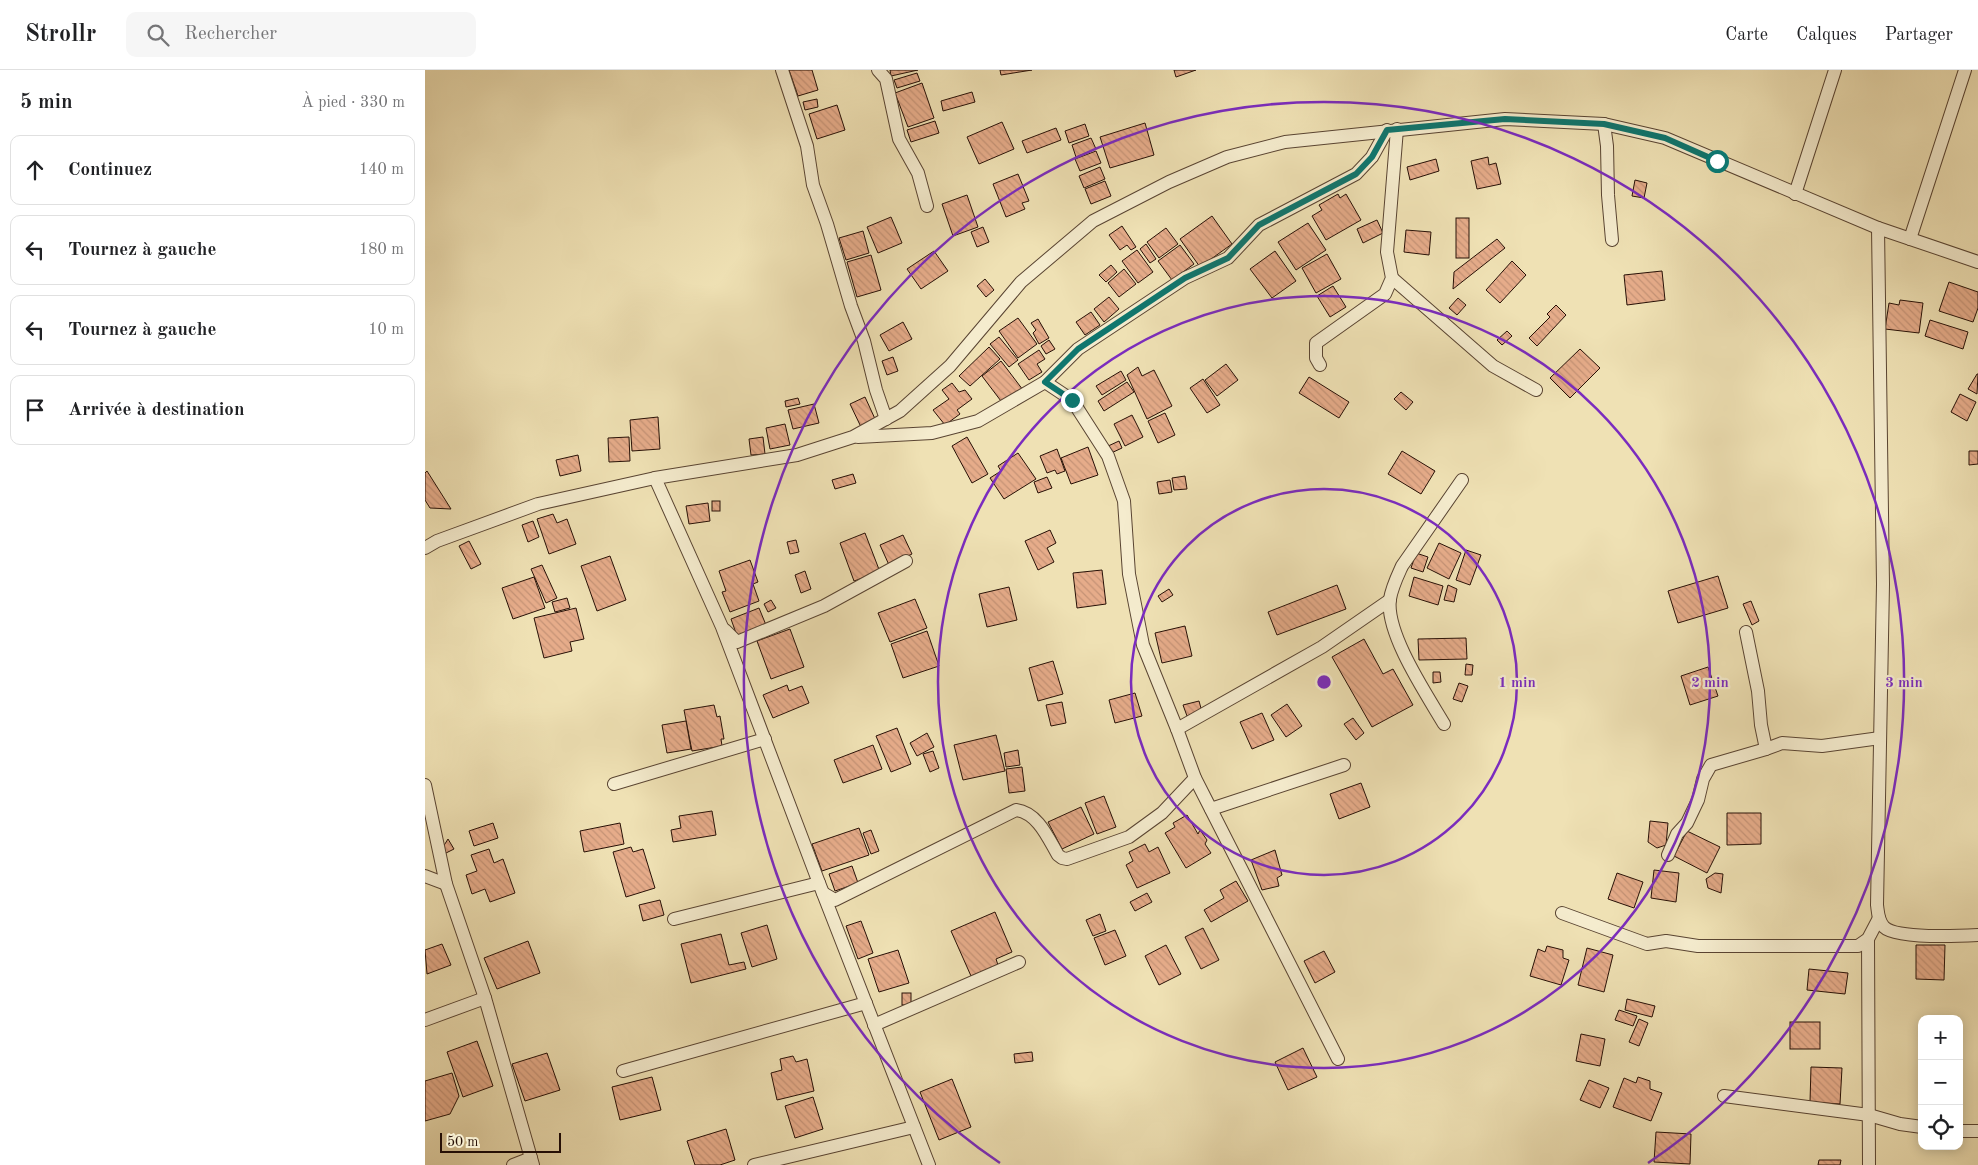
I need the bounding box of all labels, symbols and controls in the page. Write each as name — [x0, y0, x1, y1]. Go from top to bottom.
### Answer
search box — [126, 12, 476, 57]
icon: search — [144, 21, 172, 49]
text: Strollr — [25, 23, 96, 47]
text: Rechercher — [184, 25, 277, 44]
text: Carte — [1725, 26, 1768, 44]
text: Calques — [1796, 26, 1857, 44]
text: Partager — [1885, 26, 1953, 44]
text: 5 min — [20, 92, 73, 113]
text: À pied · 330 m — [302, 95, 405, 111]
route start — [1706, 150, 1729, 173]
icon: ahead — [21, 156, 49, 184]
text: Continuez — [68, 161, 152, 180]
text: 140 m — [359, 162, 404, 178]
icon: left — [21, 236, 49, 264]
text: Tournez à gauche — [68, 241, 216, 260]
text: 180 m — [359, 242, 404, 258]
icon: left — [21, 316, 49, 344]
text: Tournez à gauche — [68, 321, 216, 340]
text: 10 m — [368, 322, 404, 338]
route end — [1061, 389, 1084, 412]
icon: arrive — [21, 396, 49, 424]
text: Arrivée à destination — [68, 401, 244, 420]
centre of rings — [1315, 673, 1333, 691]
text: 1 min — [1498, 676, 1536, 691]
text: 2 min — [1691, 676, 1729, 691]
text: 3 min — [1885, 676, 1923, 691]
map controls — [1918, 1015, 1963, 1150]
button: + — [1918, 1015, 1963, 1060]
button: − — [1918, 1060, 1963, 1105]
button: locate — [1918, 1105, 1963, 1150]
scale bar — [440, 1130, 561, 1153]
text: 50 m — [447, 1135, 478, 1149]

